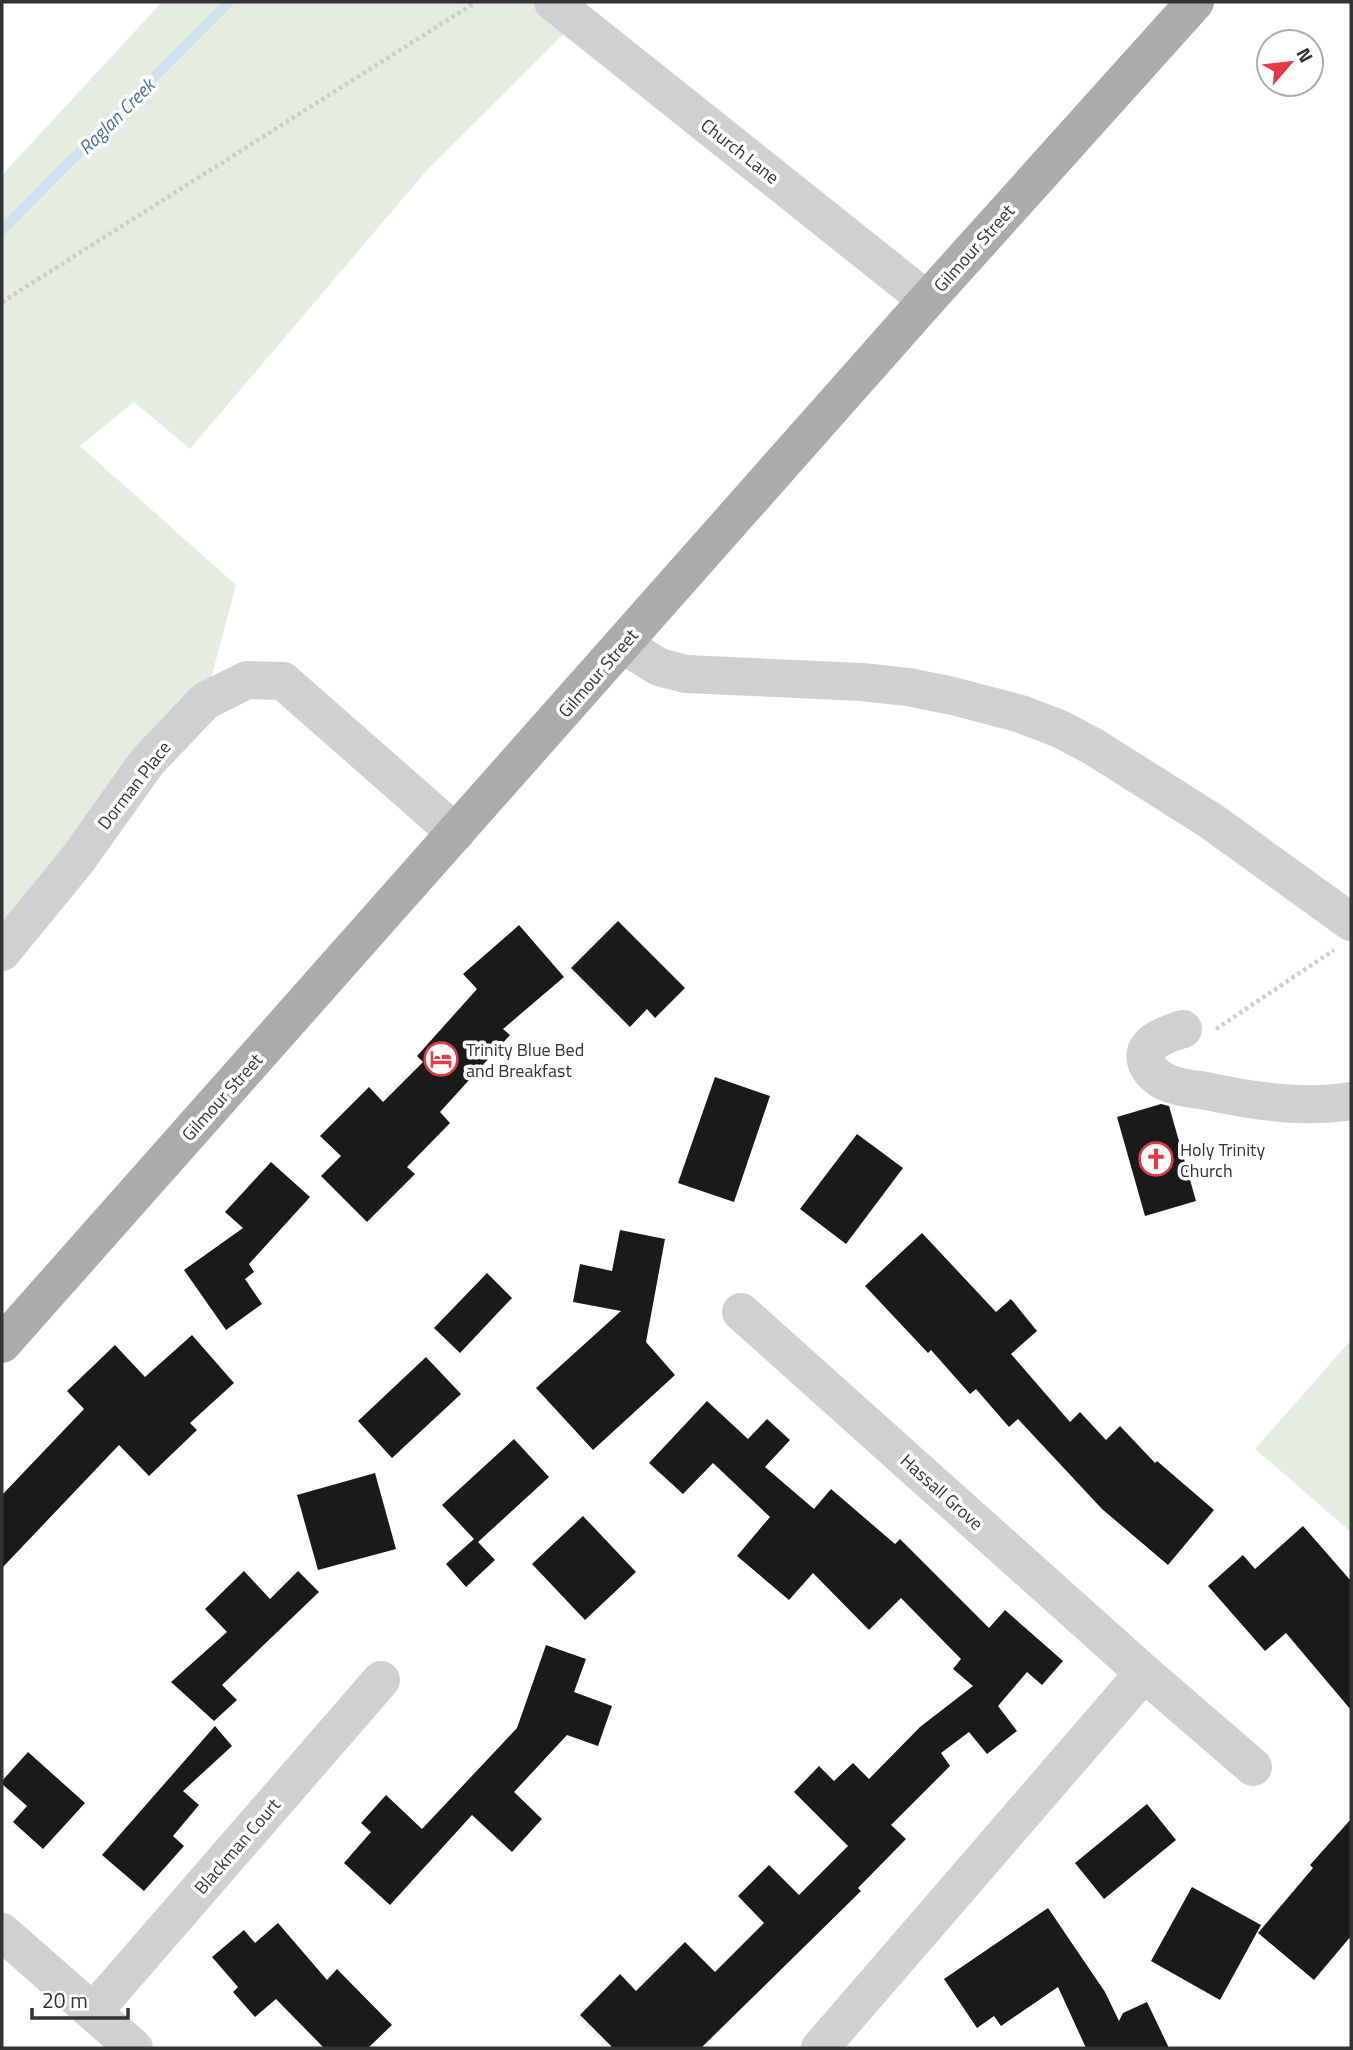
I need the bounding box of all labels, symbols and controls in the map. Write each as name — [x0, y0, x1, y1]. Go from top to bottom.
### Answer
north arrow — [1255, 28, 1325, 98]
text: N — [1290, 42, 1321, 67]
water label: Raglan Creek — [71, 69, 163, 161]
street label: Church Lane — [695, 112, 785, 190]
street label: Gilmour Street — [927, 198, 1021, 298]
street label: Gilmour Street — [552, 622, 645, 723]
street label: Dorman Place — [91, 735, 177, 835]
place label: Trinity Blue Bed and Breakfast — [466, 1036, 584, 1084]
hotel icon: Trinity Blue Bed and Breakfast — [422, 1040, 460, 1078]
street label: Gilmour Street — [175, 1047, 269, 1147]
place label: Holy Trinity Church — [1180, 1136, 1265, 1184]
church icon: Holy Trinity Church — [1137, 1140, 1175, 1178]
street label: Hassall Grove — [895, 1447, 989, 1537]
street label: Blackman Court — [188, 1791, 287, 1900]
scale bar — [32, 1976, 128, 2020]
text: 20 m — [42, 1984, 88, 2016]

